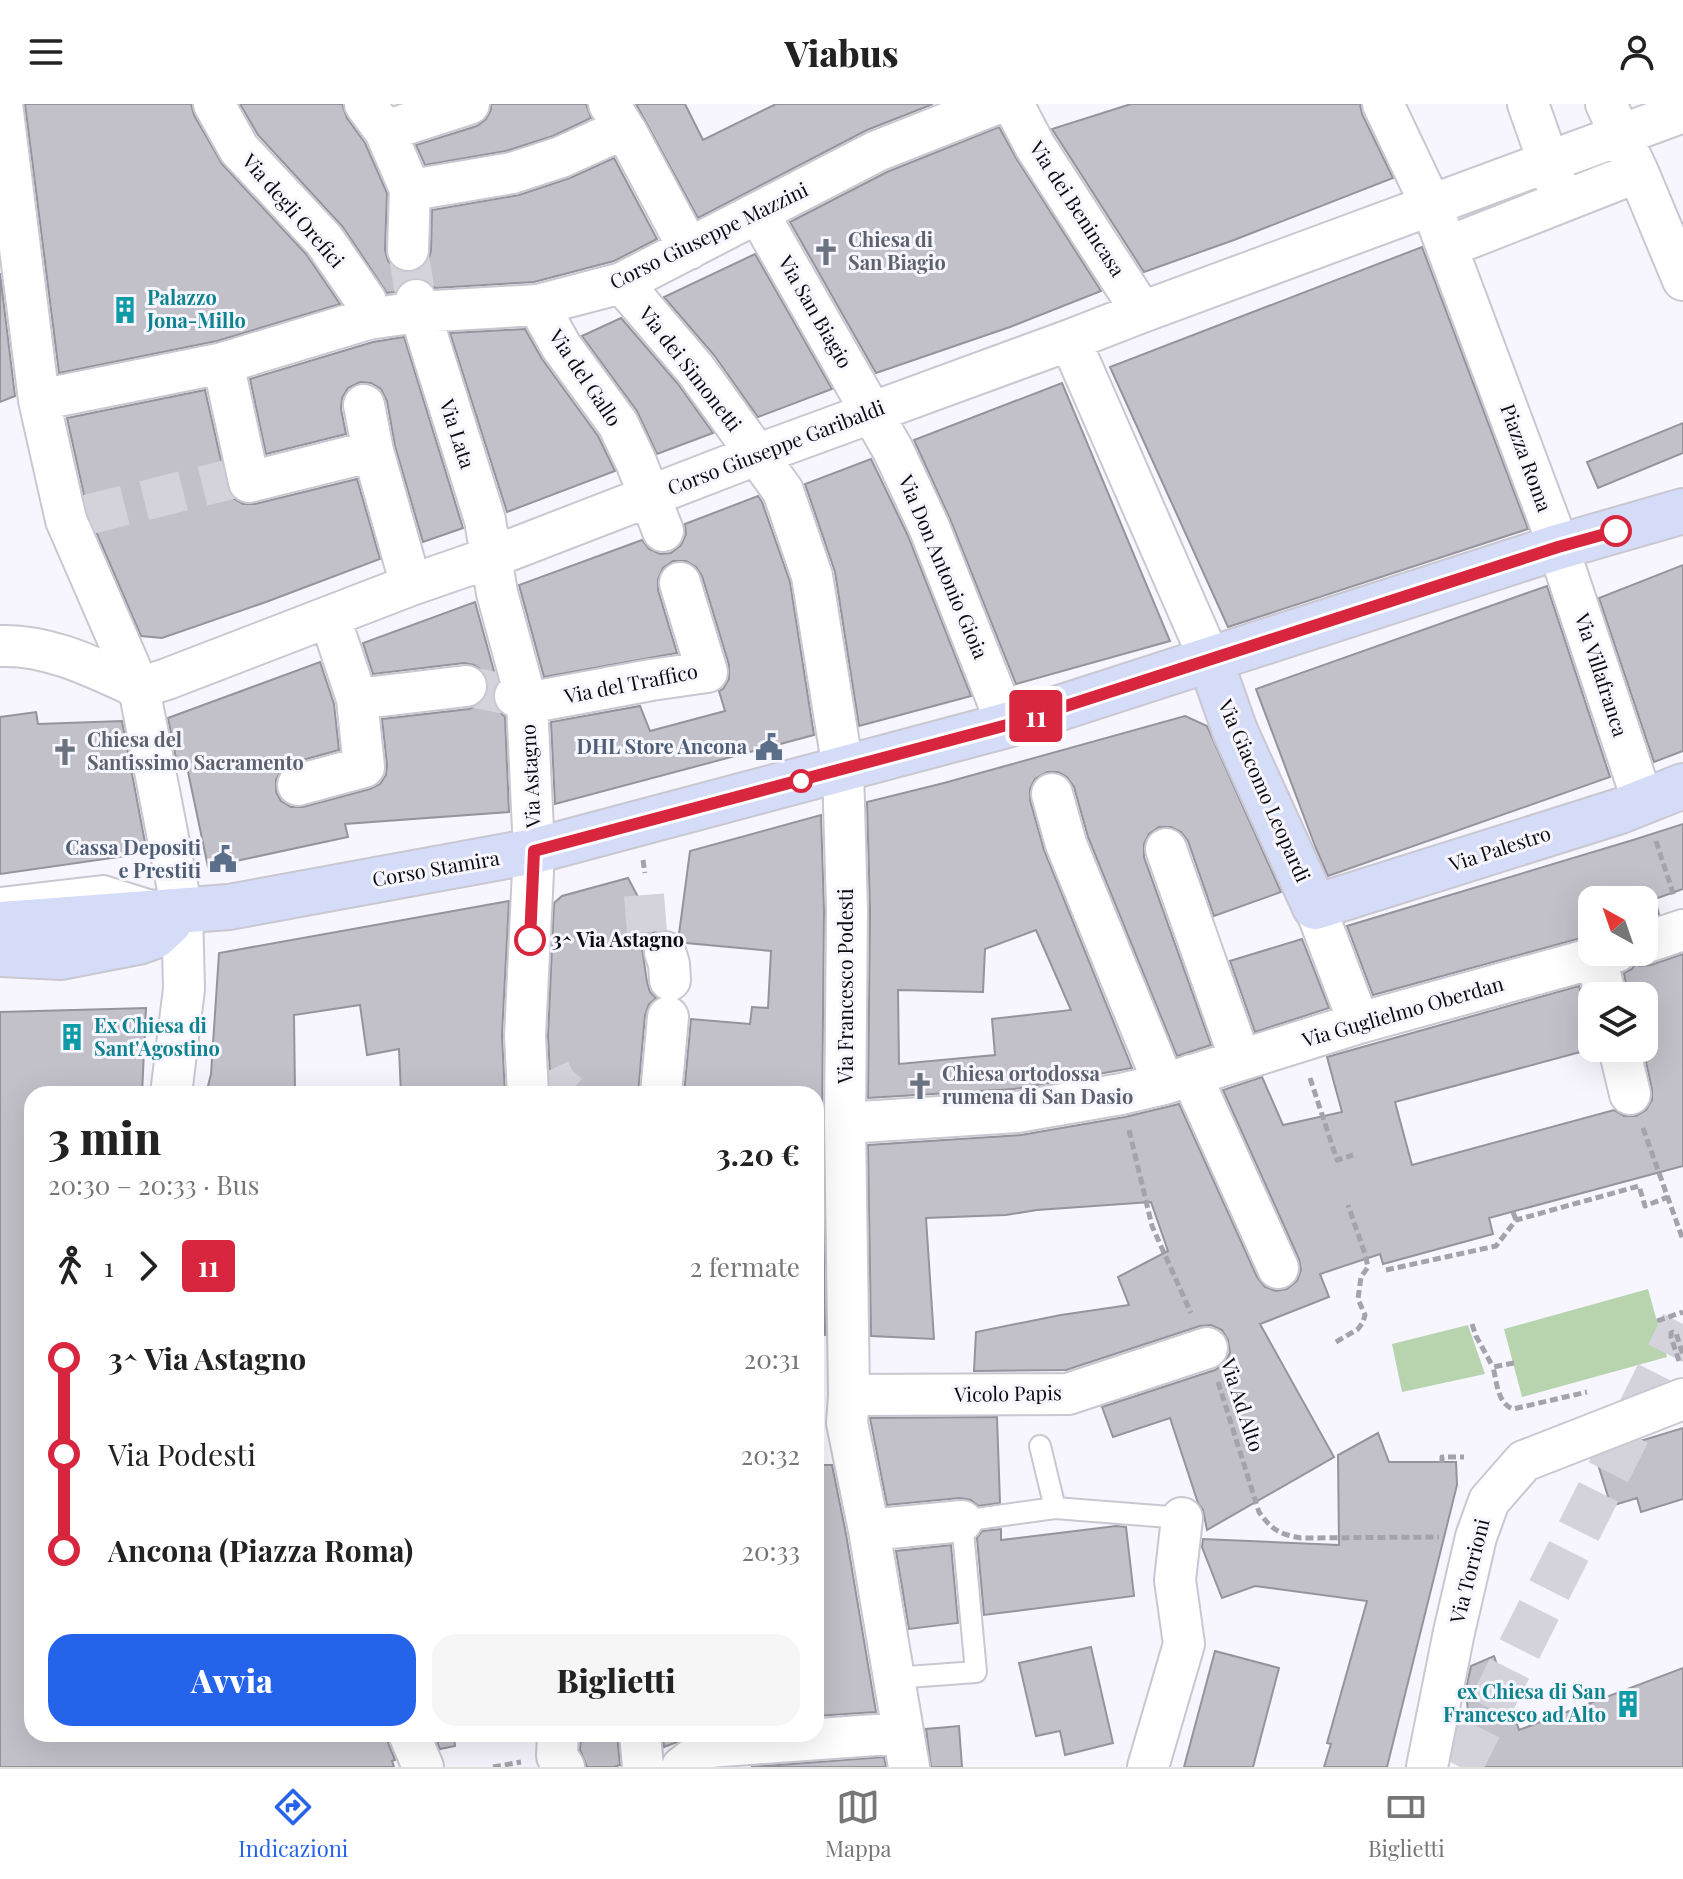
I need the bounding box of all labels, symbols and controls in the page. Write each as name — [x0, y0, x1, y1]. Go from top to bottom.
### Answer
text: Viabus — [784, 28, 899, 76]
icon: menu — [24, 30, 68, 74]
icon: person — [1615, 30, 1659, 74]
street label: Via dei Benincasa — [1024, 135, 1132, 281]
street label: Via degli Orefici — [236, 146, 351, 273]
street label: Corso Giuseppe Mazzini — [605, 175, 812, 294]
place label: Chiesa di San Biagio — [848, 225, 946, 275]
church icon: Chiesa di San Biagio — [811, 237, 841, 267]
street label: Via San Biagio — [773, 249, 859, 373]
place label: Palazzo Jona-Millo — [146, 283, 246, 333]
building icon: Palazzo Jona-Millo — [110, 295, 140, 325]
street label: Via dei Simonetti — [633, 299, 749, 436]
street label: Via del Gallo — [543, 323, 629, 431]
street label: Corso Giuseppe Garibaldi — [663, 393, 888, 500]
street label: Via Lata — [434, 394, 482, 472]
street label: Piazza Roma — [1495, 400, 1559, 515]
street label: Via Don Antonio Gioia — [893, 469, 995, 663]
unlabelled marker — [1601, 516, 1631, 546]
street label: Via Villafranca — [1569, 608, 1635, 740]
street label: Via del Traffico — [561, 656, 700, 709]
line badge: 11 — [1000, 690, 1072, 742]
street label: Via Giacomo Leopardi — [1213, 694, 1318, 886]
text: 11 — [1025, 697, 1047, 734]
street label: Via Astagno — [513, 723, 546, 830]
place label: Chiesa del Santissimo Sacramento — [87, 725, 304, 775]
place label: DHL Store Ancona — [577, 732, 748, 759]
public building icon: DHL Store Ancona — [754, 732, 784, 762]
church icon: Chiesa del Santissimo Sacramento — [50, 737, 80, 767]
unlabelled marker — [790, 770, 812, 792]
street label: Via Palestro — [1444, 818, 1554, 877]
place label: Cassa Depositi e Prestiti — [65, 833, 201, 883]
street label: Corso Stamira — [370, 843, 502, 892]
public building icon: Cassa Depositi e Prestiti — [208, 844, 238, 874]
north arrow — [1578, 886, 1658, 966]
map controls — [1578, 886, 1658, 1062]
street label: Via Francesco Podesti — [831, 888, 858, 1085]
marker: 3^ Via Astagno — [515, 925, 545, 955]
place label: 3^ Via Astagno — [552, 925, 684, 952]
street label: Via Guglielmo Oberdan — [1298, 969, 1506, 1053]
button: layers — [1578, 982, 1658, 1062]
place label: Ex Chiesa di Sant'Agostino — [94, 1011, 220, 1061]
building icon: Ex Chiesa di Sant'Agostino — [57, 1022, 87, 1052]
place label: Chiesa ortodossa rumena di San Dasio — [942, 1059, 1133, 1109]
church icon: Chiesa ortodossa rumena di San Dasio — [905, 1071, 935, 1101]
text: 3 min — [48, 1107, 161, 1166]
text: 3.20 € — [716, 1134, 800, 1174]
text: 20:30 – 20:33 · Bus — [48, 1167, 259, 1202]
icon: walk — [48, 1244, 92, 1288]
icon: forward — [126, 1244, 170, 1288]
text: 11 — [198, 1247, 219, 1284]
text: 1 — [104, 1249, 114, 1284]
text: 2 fermate — [690, 1249, 800, 1284]
text: 3^ Via Astagno — [108, 1338, 306, 1378]
text: 20:31 — [744, 1341, 800, 1376]
street label: Via Ad Alto — [1215, 1353, 1271, 1455]
street label: Vicolo Papis — [953, 1378, 1062, 1407]
text: Via Podesti — [108, 1434, 256, 1474]
text: 20:32 — [741, 1437, 800, 1472]
street label: Via Torrioni — [1442, 1515, 1495, 1627]
text: Ancona (Piazza Roma) — [108, 1530, 413, 1570]
text: 20:33 — [742, 1533, 800, 1568]
button: Avvia — [48, 1634, 416, 1726]
button: Biglietti — [432, 1634, 800, 1726]
place label: ex Chiesa di San Francesco ad Alto — [1443, 1677, 1607, 1727]
building icon: ex Chiesa di San Francesco ad Alto — [1613, 1689, 1643, 1719]
tab: Indicazioni — [238, 1785, 348, 1863]
tab: Mappa — [825, 1785, 891, 1863]
tab: Biglietti — [1368, 1785, 1445, 1863]

